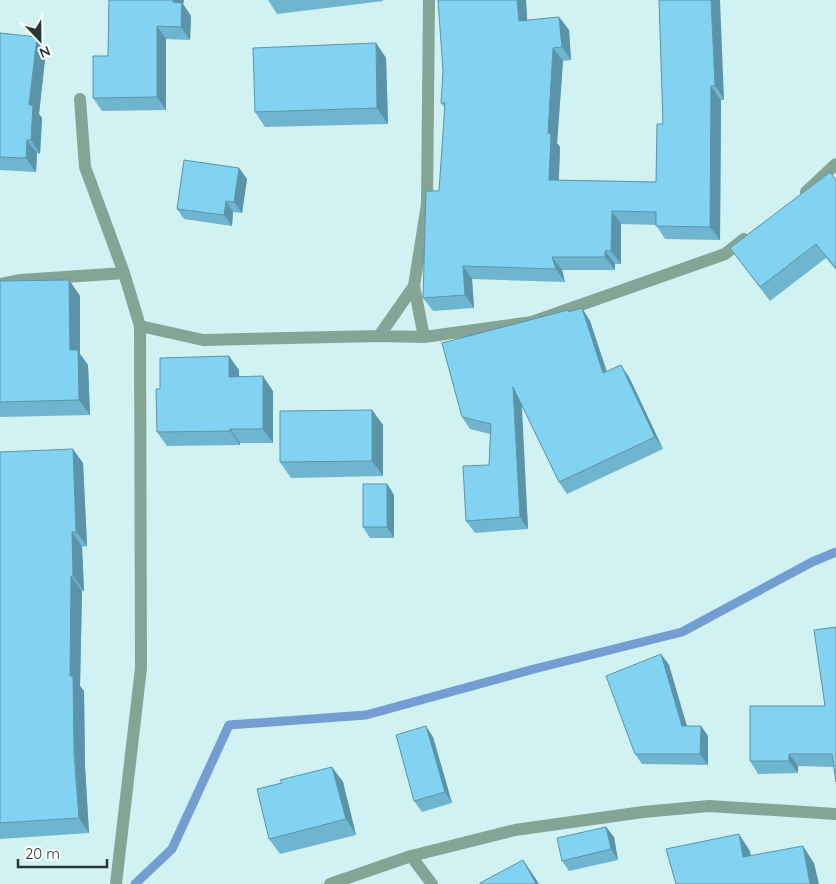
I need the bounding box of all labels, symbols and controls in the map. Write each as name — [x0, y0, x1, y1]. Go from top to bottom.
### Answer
north arrow — [15, 15, 65, 65]
text: N — [37, 42, 53, 62]
scale bar — [18, 836, 106, 868]
text: 20 m — [25, 844, 60, 863]

